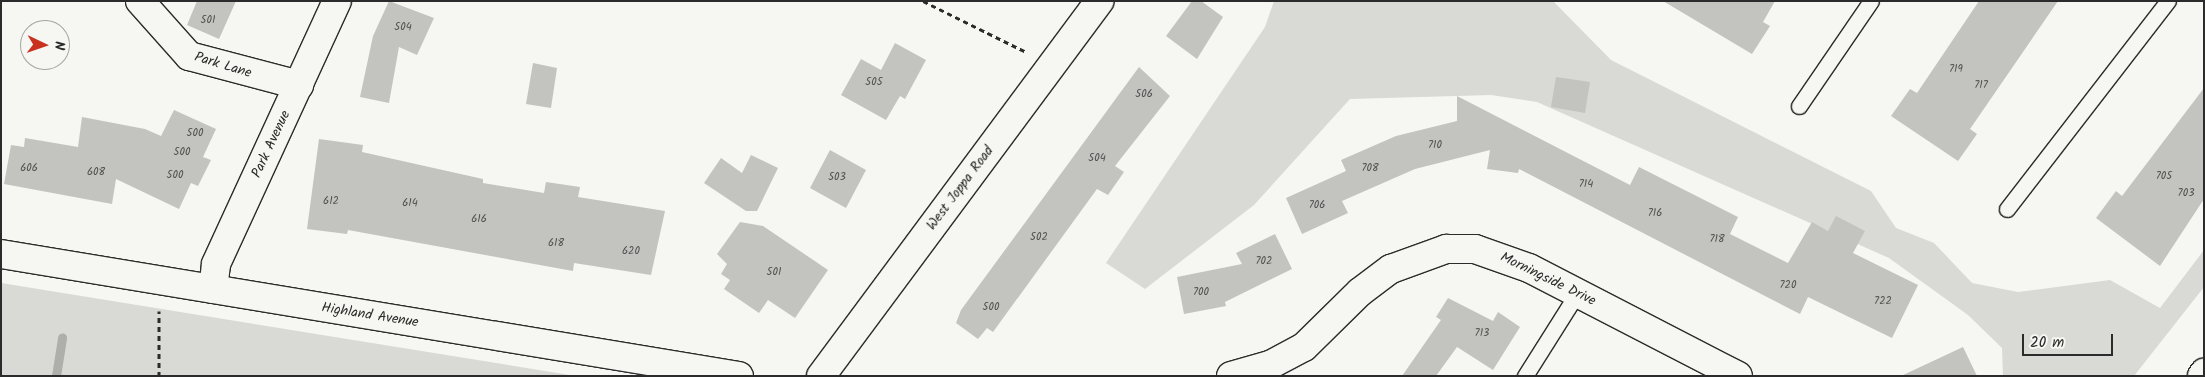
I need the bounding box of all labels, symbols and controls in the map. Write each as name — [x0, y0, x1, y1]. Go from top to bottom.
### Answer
house number: 501 — [201, 13, 215, 27]
north arrow — [20, 20, 70, 70]
house number: 504 — [394, 20, 412, 34]
text: N — [48, 41, 70, 51]
street label: Park Lane — [192, 48, 254, 82]
house number: 719 — [1949, 62, 1963, 76]
house number: 505 — [865, 75, 883, 89]
house number: 717 — [1974, 78, 1988, 92]
house number: 506 — [1135, 87, 1153, 101]
street label: Park Avenue — [248, 108, 294, 180]
house number: 500 — [187, 126, 203, 140]
house number: 710 — [1428, 138, 1442, 152]
street label: West Joppa Road — [923, 143, 997, 233]
house number: 500 — [174, 145, 190, 159]
house number: 504 — [1088, 151, 1106, 165]
house number: 606 — [20, 161, 38, 175]
house number: 708 — [1361, 161, 1379, 175]
house number: 608 — [87, 165, 105, 179]
house number: 500 — [167, 168, 183, 182]
house number: 705 — [2156, 169, 2172, 183]
house number: 503 — [828, 170, 846, 184]
house number: 714 — [1579, 177, 1593, 191]
house number: 703 — [2178, 186, 2194, 200]
house number: 612 — [323, 194, 339, 208]
house number: 614 — [402, 196, 418, 210]
house number: 706 — [1309, 198, 1325, 212]
house number: 716 — [1648, 206, 1662, 220]
house number: 616 — [471, 212, 487, 226]
house number: 502 — [1030, 230, 1048, 244]
house number: 718 — [1709, 232, 1725, 246]
house number: 618 — [548, 236, 564, 250]
house number: 620 — [622, 244, 640, 258]
street label: Morningside Drive — [1497, 249, 1599, 309]
house number: 702 — [1256, 254, 1272, 268]
house number: 501 — [767, 265, 781, 279]
house number: 720 — [1780, 278, 1796, 292]
house number: 700 — [1193, 285, 1209, 299]
house number: 722 — [1874, 294, 1892, 308]
street label: Highland Avenue — [320, 299, 420, 331]
house number: 500 — [983, 300, 999, 314]
scale bar — [2025, 324, 2116, 356]
house number: 713 — [1475, 326, 1489, 340]
text: 20 m — [2030, 331, 2064, 355]

